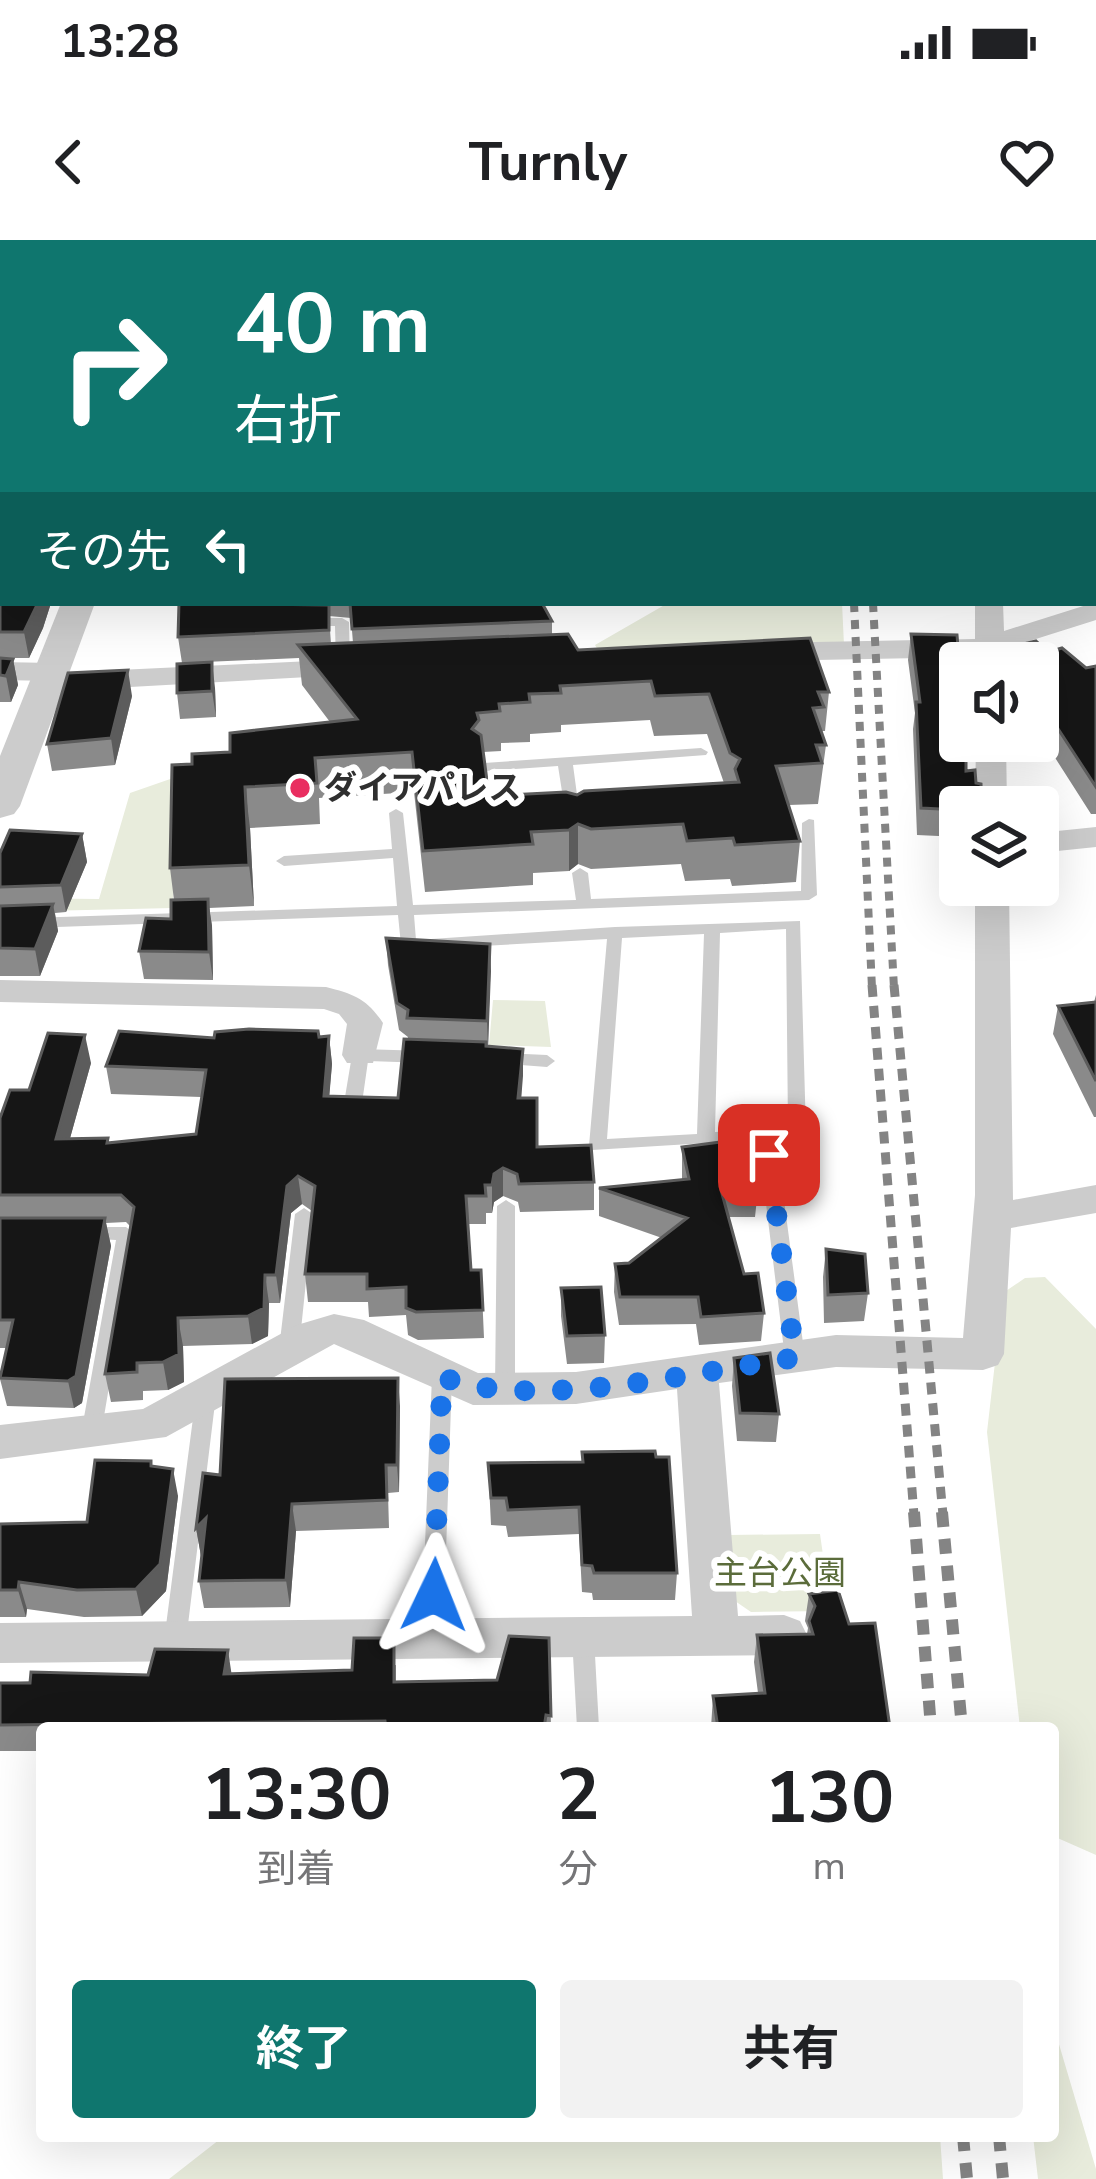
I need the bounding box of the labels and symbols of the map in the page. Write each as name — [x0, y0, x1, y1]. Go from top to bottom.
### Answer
place label: ダイアパレス — [324, 766, 521, 811]
marker: ダイアパレス — [287, 775, 313, 801]
pin — [718, 1104, 820, 1206]
position arrow — [371, 1532, 497, 1658]
park label: 主台公園 — [714, 1551, 846, 1596]

